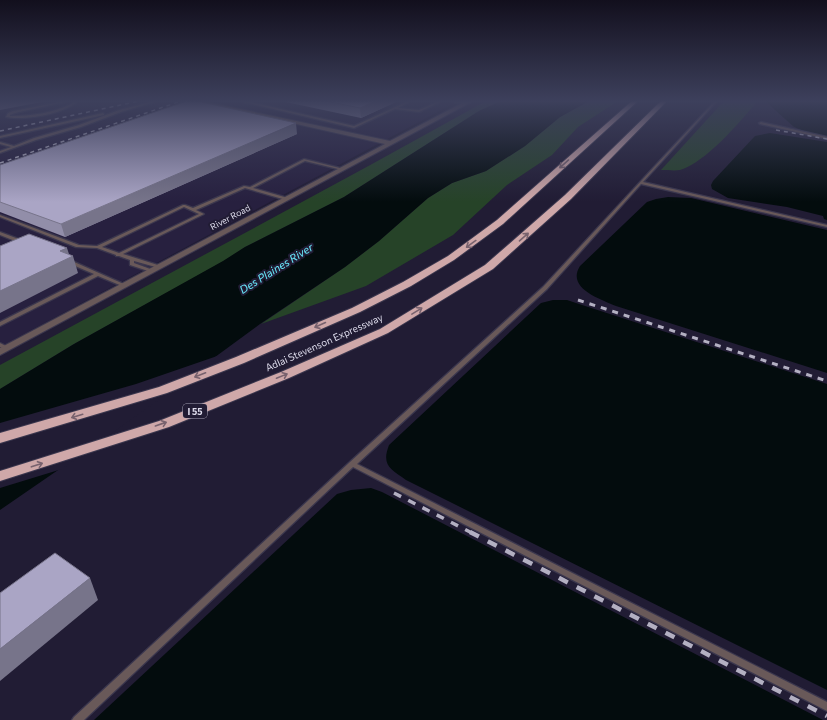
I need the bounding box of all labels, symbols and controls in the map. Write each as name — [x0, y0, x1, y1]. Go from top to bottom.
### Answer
one-way arrow — [559, 160, 569, 169]
street label: River Road — [208, 202, 252, 232]
one-way arrow — [518, 232, 529, 241]
water label: Des Plaines River — [237, 240, 316, 296]
one-way arrow — [465, 240, 476, 248]
one-way arrow — [411, 306, 423, 314]
street label: Adlai Stevenson Expressway — [263, 311, 385, 373]
one-way arrow — [315, 322, 327, 329]
one-way arrow — [195, 372, 207, 380]
one-way arrow — [275, 372, 287, 380]
road number: I 55 — [183, 404, 207, 418]
one-way arrow — [71, 413, 84, 420]
one-way arrow — [155, 420, 167, 428]
one-way arrow — [31, 460, 43, 468]

